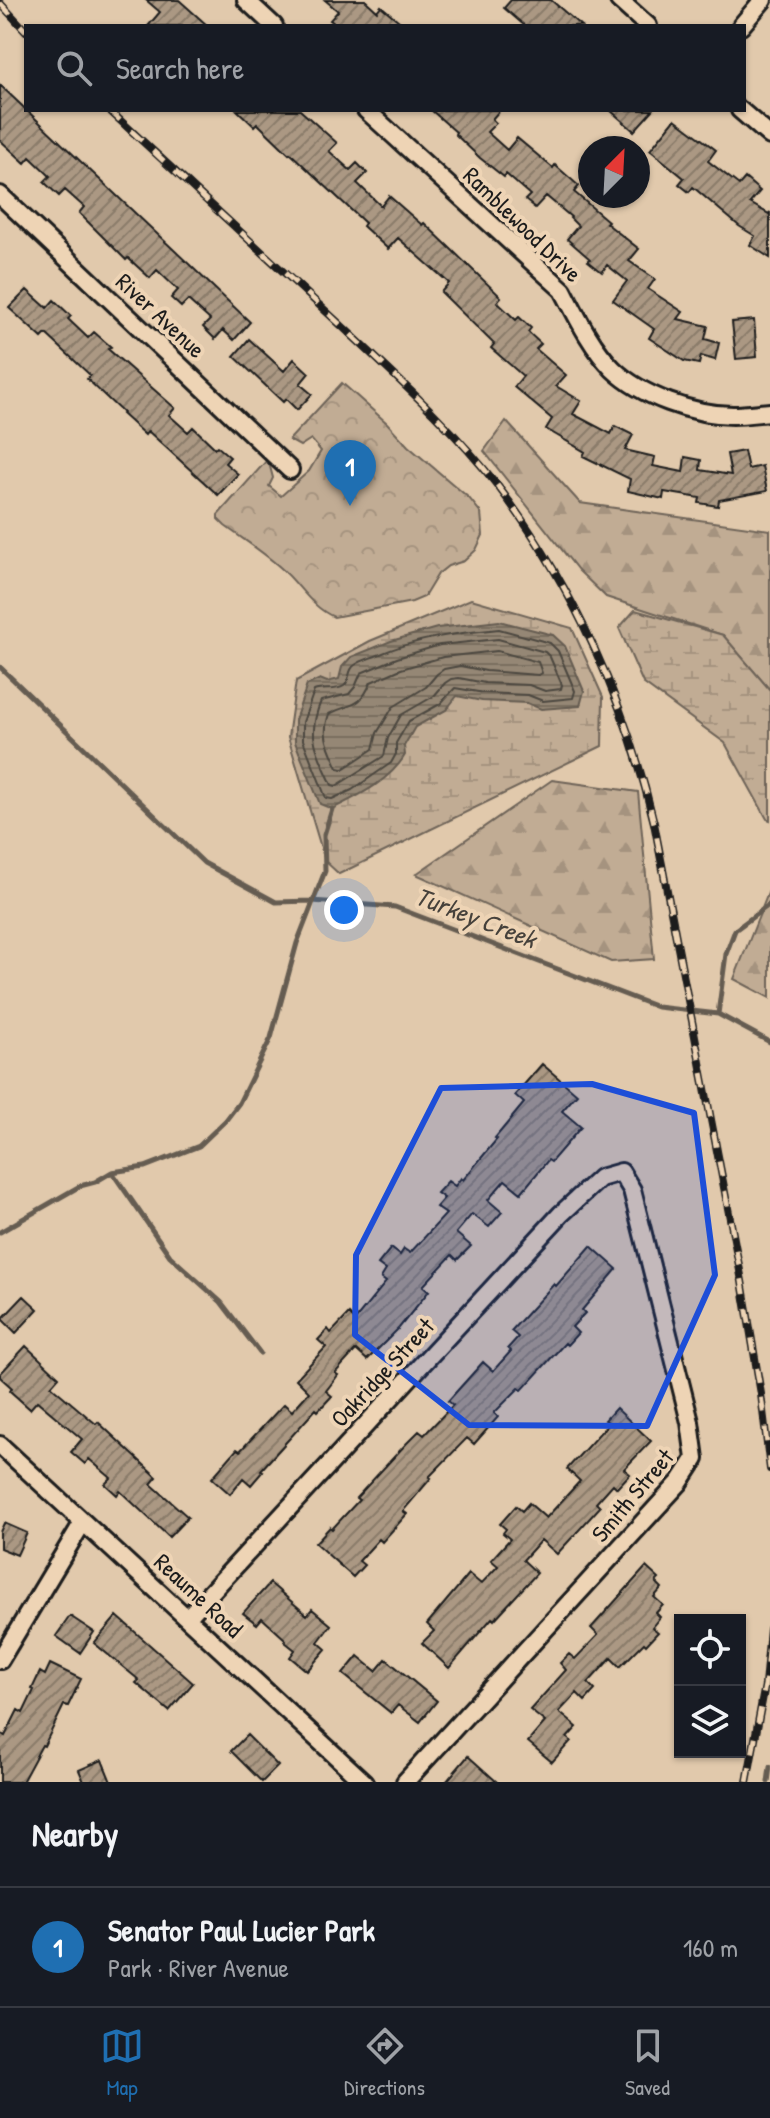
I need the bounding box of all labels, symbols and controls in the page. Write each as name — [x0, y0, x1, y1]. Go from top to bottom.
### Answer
search box — [24, 24, 746, 112]
icon: search — [52, 46, 96, 90]
text: Search here — [116, 48, 244, 88]
north arrow — [578, 136, 650, 208]
street label: Ramblewood Drive — [457, 159, 589, 289]
street label: River Avenue — [109, 265, 213, 365]
pin: 1 — [324, 440, 376, 506]
water label: Turkey Creek — [410, 878, 543, 958]
your location — [324, 890, 364, 930]
street label: Oakridge Street — [323, 1310, 441, 1433]
street label: Smith Street — [584, 1441, 681, 1548]
street label: Reaume Road — [148, 1546, 250, 1644]
map controls — [674, 1614, 746, 1758]
button: locate — [674, 1614, 746, 1686]
button: layers — [674, 1686, 746, 1758]
text: Nearby — [32, 1811, 118, 1857]
text: Senator Paul Lucier Park — [108, 1910, 375, 1950]
text: 1 — [53, 1930, 63, 1965]
text: 160 m — [683, 1930, 738, 1965]
text: Park · River Avenue — [108, 1950, 289, 1985]
tab: Map — [100, 2024, 144, 2102]
tab: Directions — [344, 2024, 425, 2102]
tab: Saved — [625, 2024, 670, 2102]

